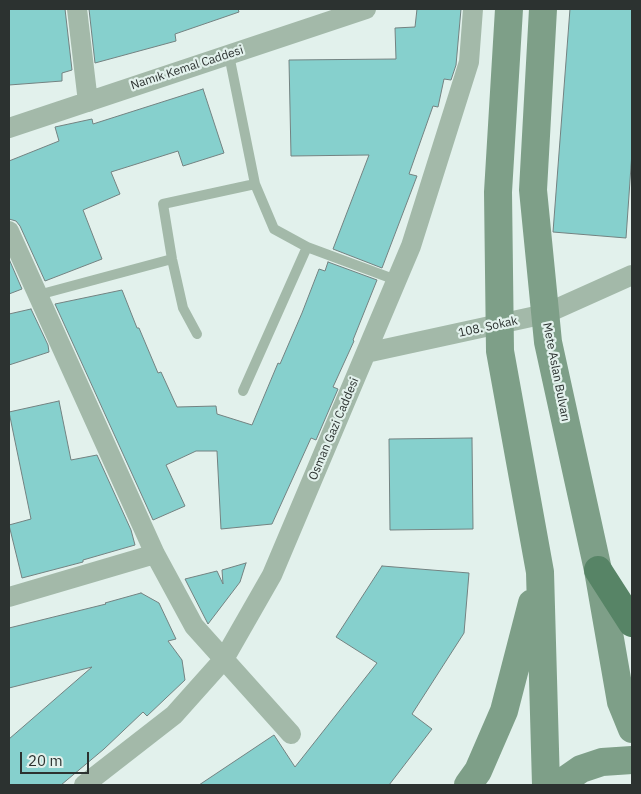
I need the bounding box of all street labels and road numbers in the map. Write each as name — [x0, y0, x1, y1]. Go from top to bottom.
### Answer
street label: Namık Kemal Caddesi — [129, 43, 245, 93]
street label: 108. Sokak — [457, 314, 519, 340]
street label: Mete Aslan Bulvarı — [539, 321, 573, 423]
street label: Osman Gazi Caddesi — [306, 375, 362, 483]

